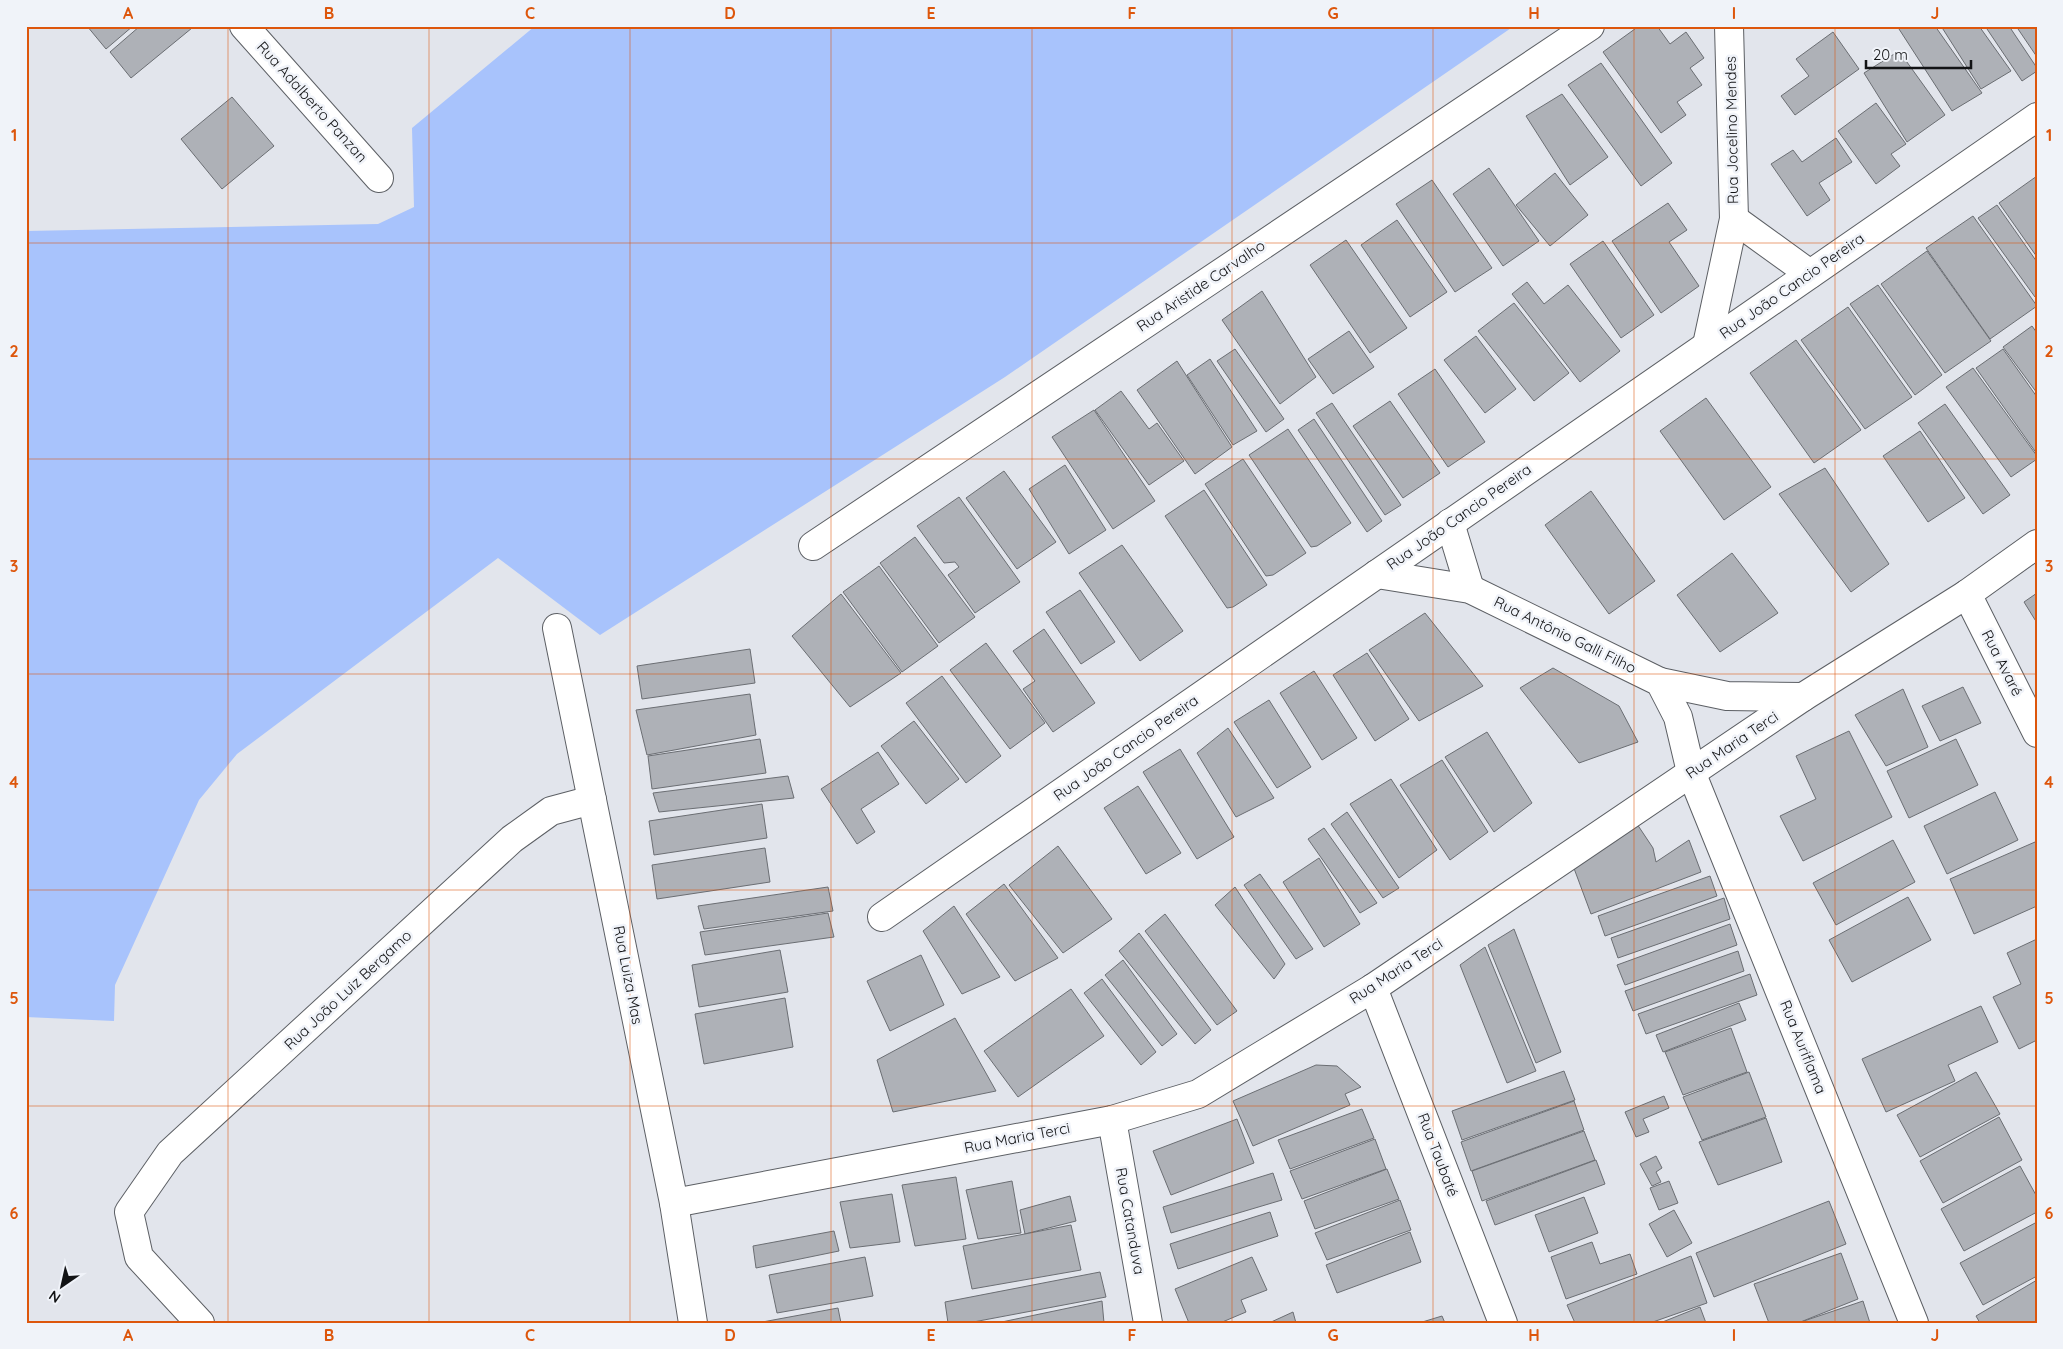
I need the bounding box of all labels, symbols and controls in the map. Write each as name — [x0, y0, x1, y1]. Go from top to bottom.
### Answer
text: A — [123, 3, 134, 23]
text: B — [324, 3, 334, 23]
text: C — [525, 3, 535, 23]
text: D — [724, 3, 736, 23]
text: E — [926, 3, 936, 23]
text: F — [1128, 3, 1137, 23]
text: G — [1327, 3, 1339, 23]
text: H — [1528, 3, 1540, 23]
text: I — [1732, 3, 1736, 23]
text: J — [1931, 3, 1939, 23]
street label: Rua Adalberto Panzan — [253, 37, 372, 166]
scale bar — [1866, 38, 1970, 70]
text: 20 m — [1873, 45, 1908, 64]
street label: Rua Jocelino Mendes — [1721, 56, 1742, 204]
text: 1 — [11, 125, 17, 145]
text: 1 — [2046, 125, 2052, 145]
street label: Rua João Cancio Pereira — [1716, 228, 1868, 343]
street label: Rua Aristide Carvalho — [1133, 236, 1269, 336]
text: 2 — [9, 341, 19, 361]
text: 2 — [2044, 341, 2054, 361]
street label: Rua João Cancio Pereira — [1383, 459, 1535, 574]
text: 3 — [10, 556, 18, 576]
text: 3 — [2045, 556, 2053, 576]
street label: Rua Antônio Galli Filho — [1491, 592, 1639, 677]
street label: Rua Avaré — [1978, 626, 2027, 699]
street label: Rua João Cancio Pereira — [1050, 690, 1202, 805]
street label: Rua Maria Terci — [1682, 707, 1782, 783]
text: 4 — [9, 772, 19, 792]
text: 4 — [2044, 772, 2054, 792]
street label: Rua Luiza Mas — [610, 924, 647, 1026]
street label: Rua João Luiz Bergamo — [280, 926, 415, 1054]
street label: Rua Maria Terci — [1345, 933, 1446, 1008]
text: 5 — [9, 988, 19, 1008]
text: 5 — [2044, 988, 2054, 1008]
street label: Rua Auriflama — [1776, 997, 1831, 1096]
street label: Rua Taubaté — [1414, 1110, 1463, 1199]
street label: Rua Maria Terci — [962, 1118, 1071, 1157]
street label: Rua Catanduva — [1112, 1166, 1149, 1276]
text: 6 — [10, 1203, 19, 1223]
text: 6 — [2045, 1203, 2054, 1223]
north arrow — [38, 1262, 88, 1312]
text: N — [45, 1286, 64, 1307]
text: A — [123, 1325, 134, 1345]
text: B — [324, 1325, 334, 1345]
text: C — [525, 1325, 535, 1345]
text: D — [724, 1325, 736, 1345]
text: E — [926, 1325, 936, 1345]
text: F — [1128, 1325, 1137, 1345]
text: G — [1327, 1325, 1339, 1345]
text: H — [1528, 1325, 1540, 1345]
text: I — [1732, 1325, 1736, 1345]
text: J — [1931, 1325, 1939, 1345]

